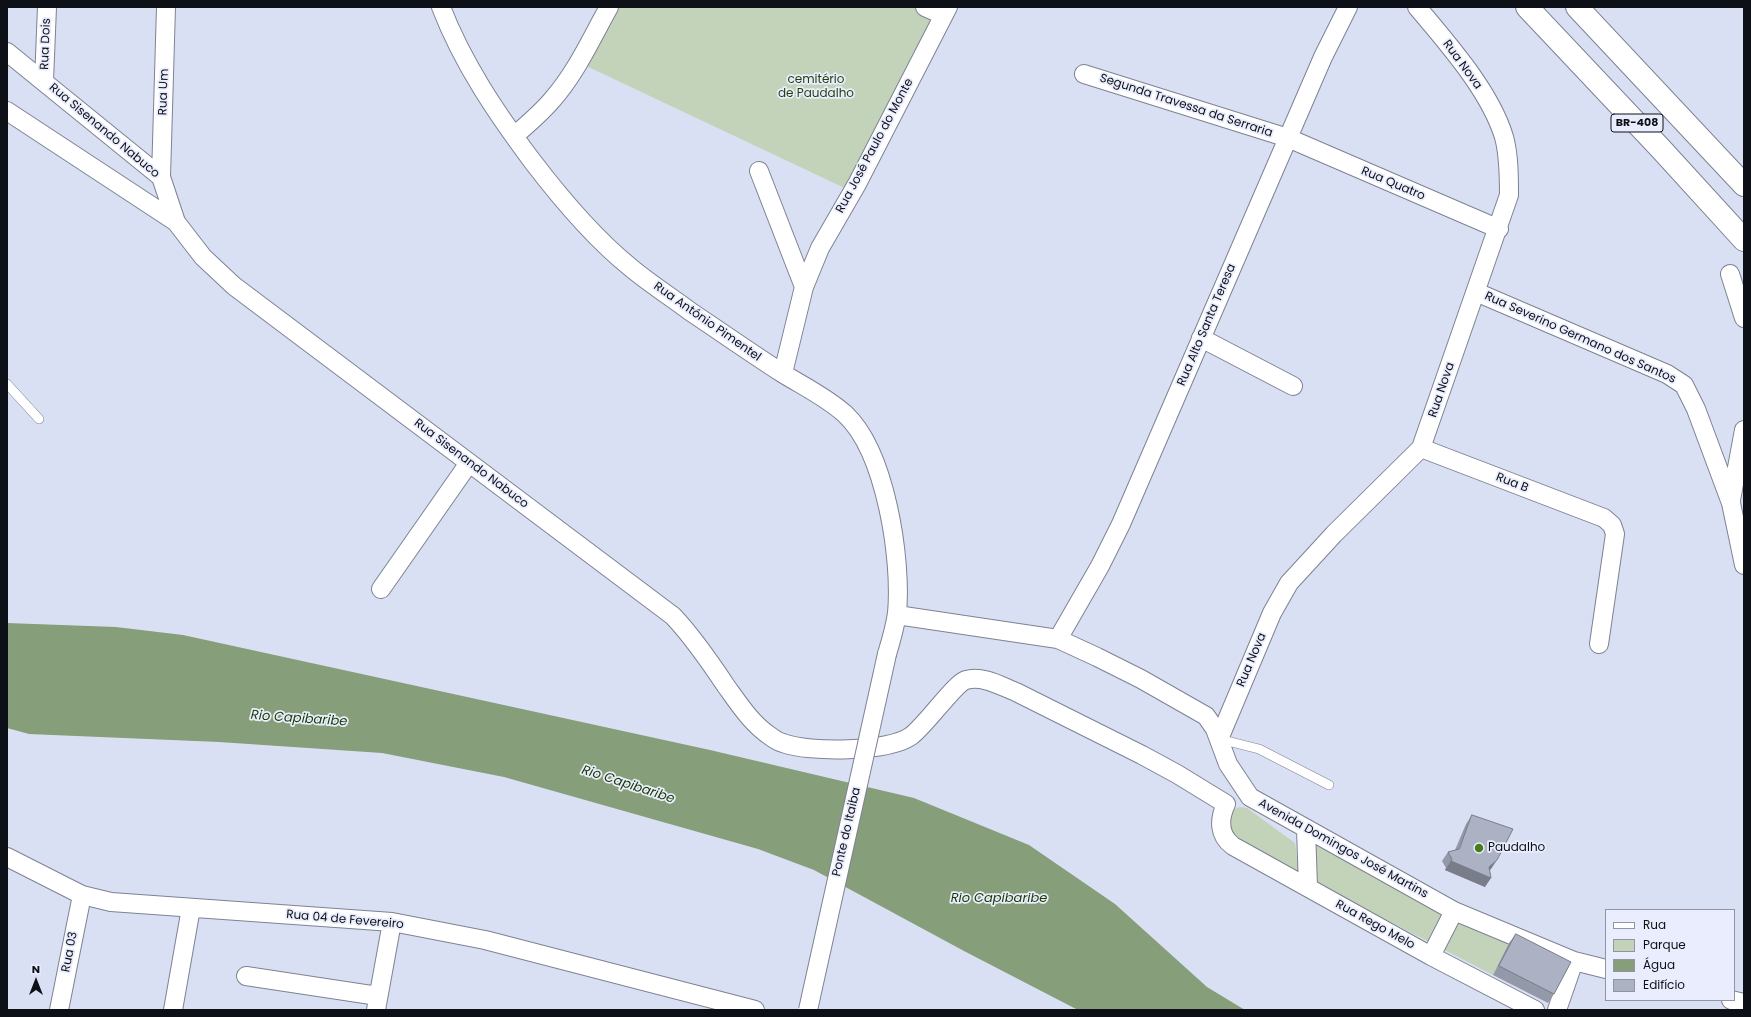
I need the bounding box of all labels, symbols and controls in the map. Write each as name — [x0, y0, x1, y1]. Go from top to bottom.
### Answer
street label: Rua Dois — [38, 18, 54, 70]
street label: Rua Nova — [1439, 38, 1485, 92]
street label: Rua Um — [156, 68, 172, 116]
street label: Segunda Travessa da Serraria — [1098, 71, 1274, 141]
park label: cemitério de Paudalho — [778, 73, 854, 101]
street label: Rua José Paulo do Monte — [833, 76, 917, 216]
street label: Rua Sisenando Nabuco — [46, 81, 162, 181]
road number: BR-408 — [1611, 114, 1663, 132]
street label: Rua Quatro — [1359, 164, 1427, 204]
street label: Rua Alto Santa Teresa — [1175, 262, 1239, 388]
street label: Rua António Pimentel — [651, 279, 763, 365]
street label: Rua Severino Germano dos Santos — [1482, 289, 1678, 387]
street label: Rua Nova — [1426, 361, 1458, 419]
street label: Rua Sisenando Nabuco — [411, 416, 531, 512]
street label: Rua B — [1494, 470, 1530, 496]
street label: Rua Nova — [1234, 631, 1270, 689]
water label: Rio Capibaribe — [250, 708, 348, 730]
water label: Rio Capibaribe — [580, 763, 676, 807]
street label: Ponte do Itaiba — [830, 786, 864, 878]
street label: Avenida Domingos José Martins — [1256, 796, 1430, 902]
place label: Paudalho — [1488, 841, 1545, 855]
marker: Paudalho — [1473, 842, 1485, 854]
water label: Rio Capibaribe — [951, 891, 1047, 907]
street label: Rua Rego Melo — [1333, 897, 1417, 953]
street label: Rua 04 de Fevereiro — [286, 908, 404, 932]
legend — [1605, 909, 1735, 1001]
text: Rua — [1643, 916, 1666, 933]
street label: Rua 03 — [59, 931, 81, 973]
text: Parque — [1643, 936, 1686, 953]
text: Água — [1643, 956, 1675, 973]
north arrow — [16, 961, 56, 1001]
text: N — [32, 961, 40, 977]
text: Edifício — [1643, 976, 1685, 993]

